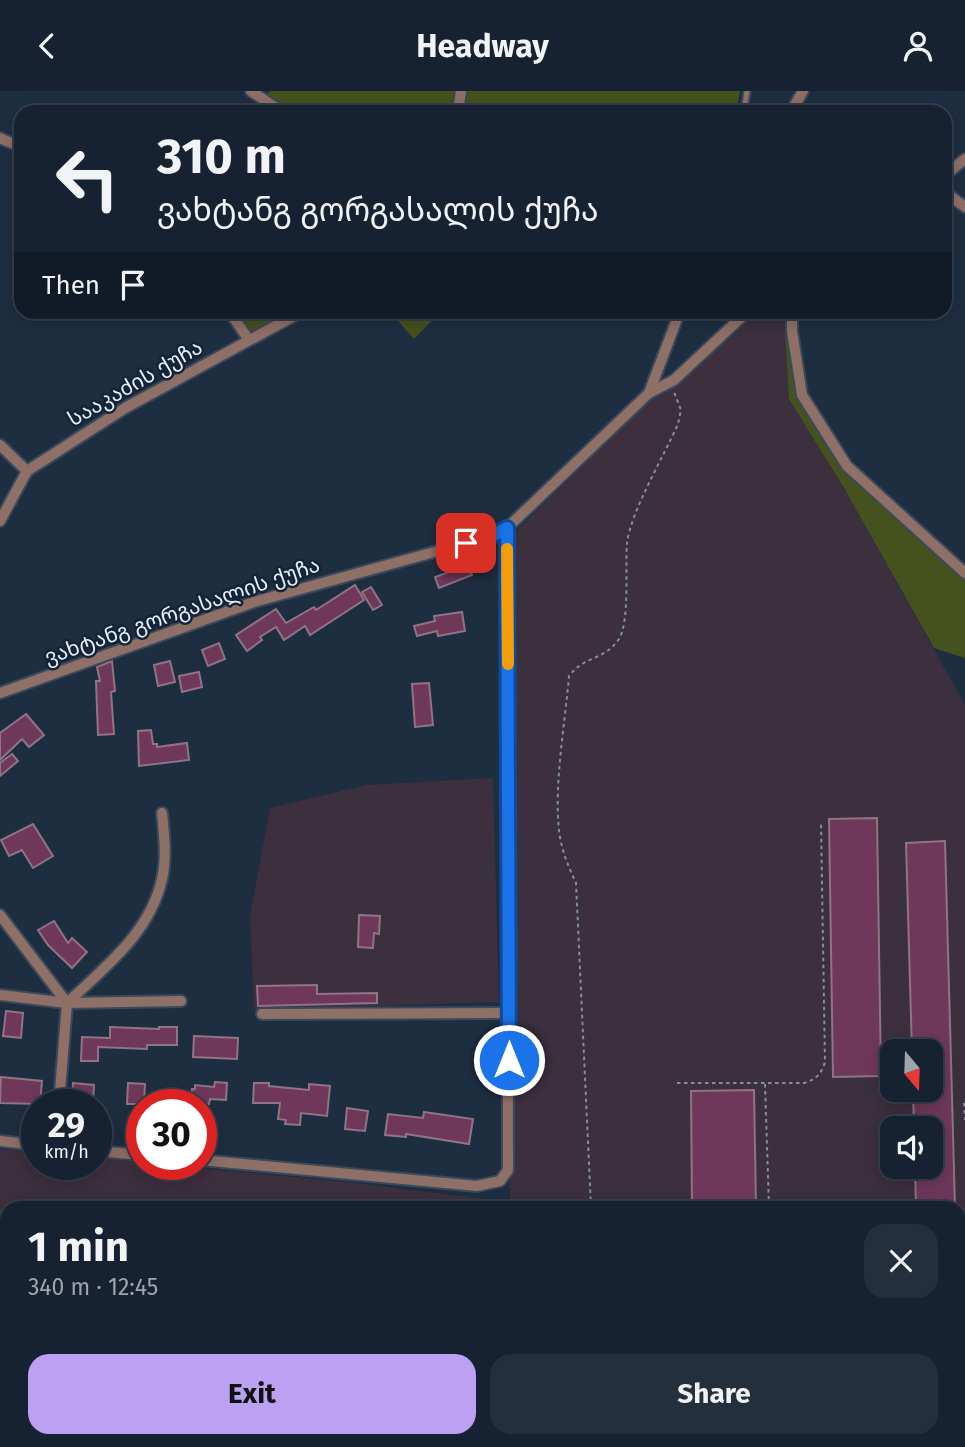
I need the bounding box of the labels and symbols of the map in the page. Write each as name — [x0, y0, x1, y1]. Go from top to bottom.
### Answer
street label: სააკაძის ქუჩა — [63, 334, 207, 432]
pin — [436, 513, 496, 573]
street label: ვახტანგ გორგასალის ქუჩა — [41, 552, 323, 670]
position arrow — [472, 1023, 546, 1097]
north arrow — [880, 1039, 943, 1103]
speed limit sign: 30 — [126, 1089, 217, 1180]

